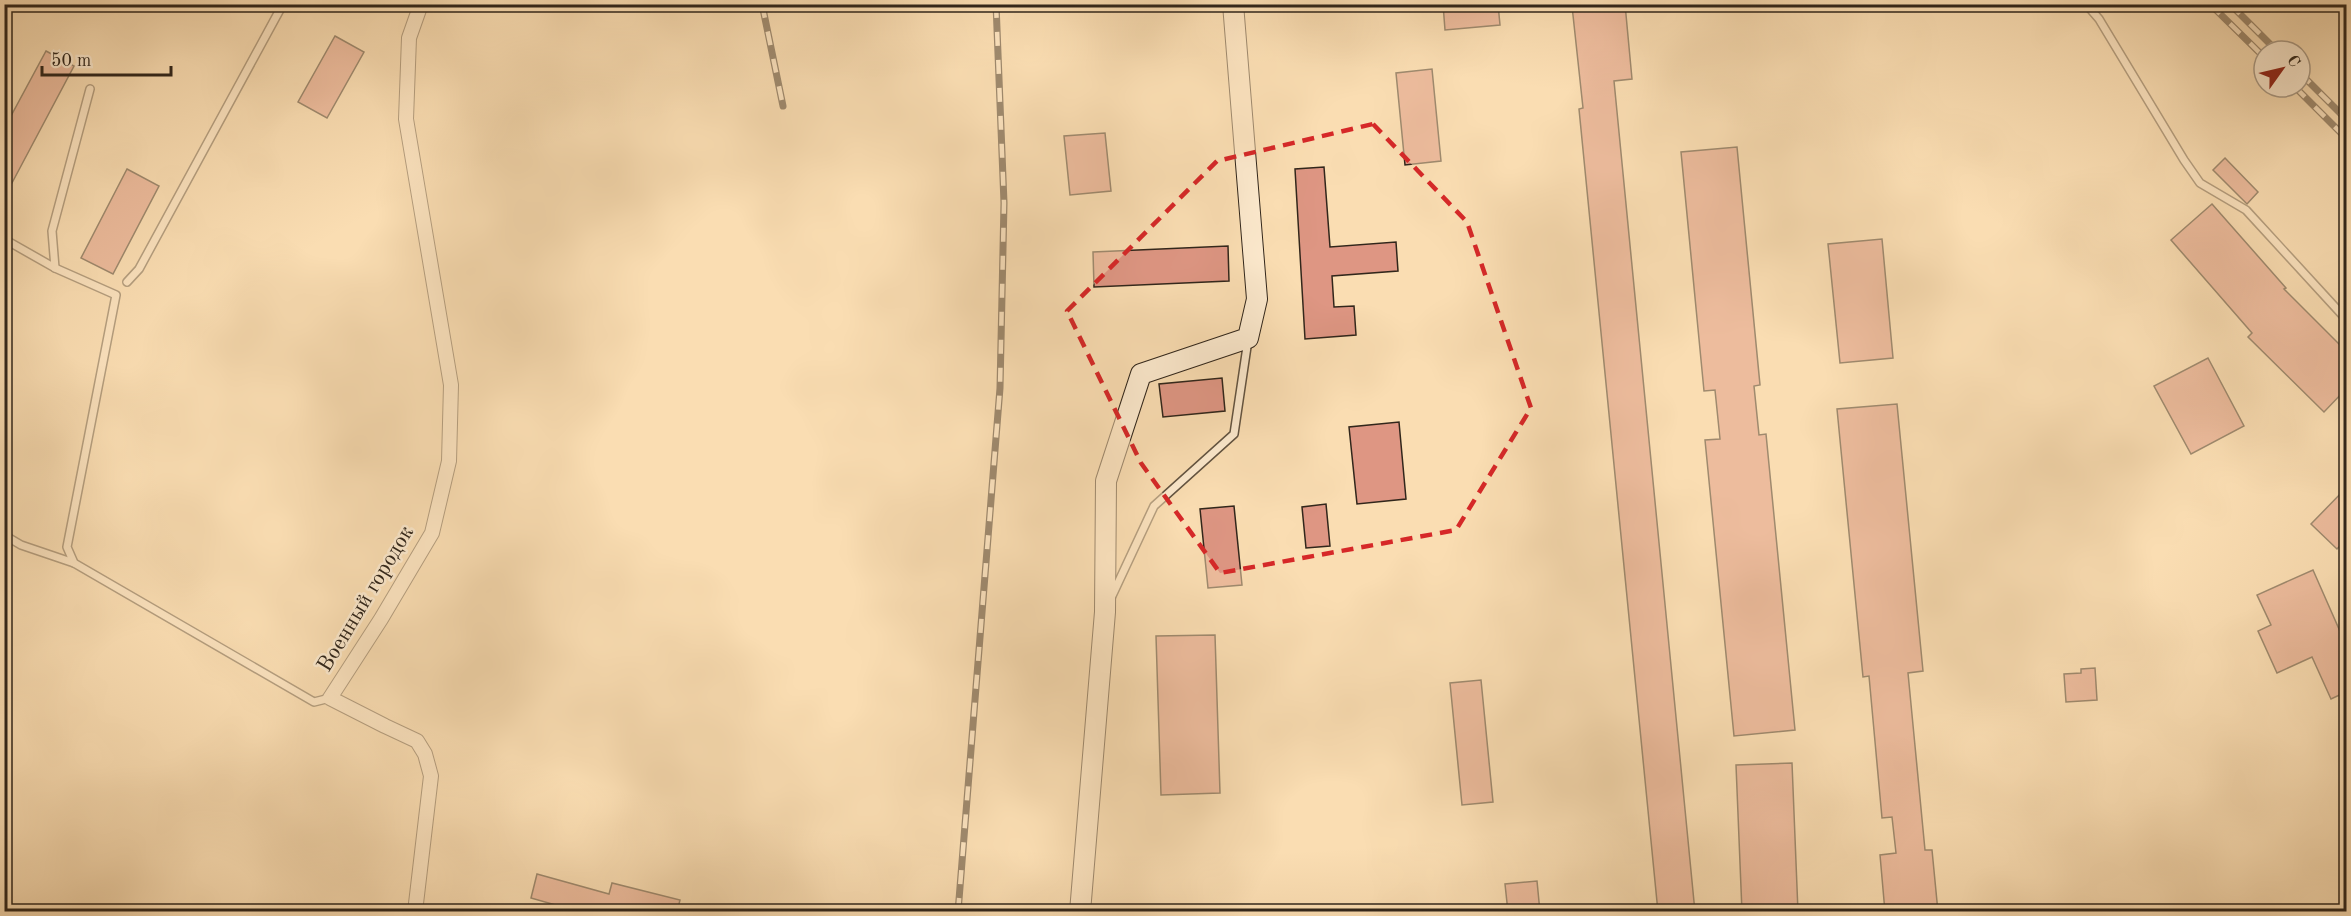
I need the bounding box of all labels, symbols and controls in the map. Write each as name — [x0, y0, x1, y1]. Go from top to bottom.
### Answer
scale bar — [42, 39, 171, 77]
north arrow — [2252, 39, 2312, 99]
text: 50 m — [51, 52, 91, 70]
text: С — [2283, 53, 2302, 71]
street label: Военный городок — [314, 522, 418, 676]

